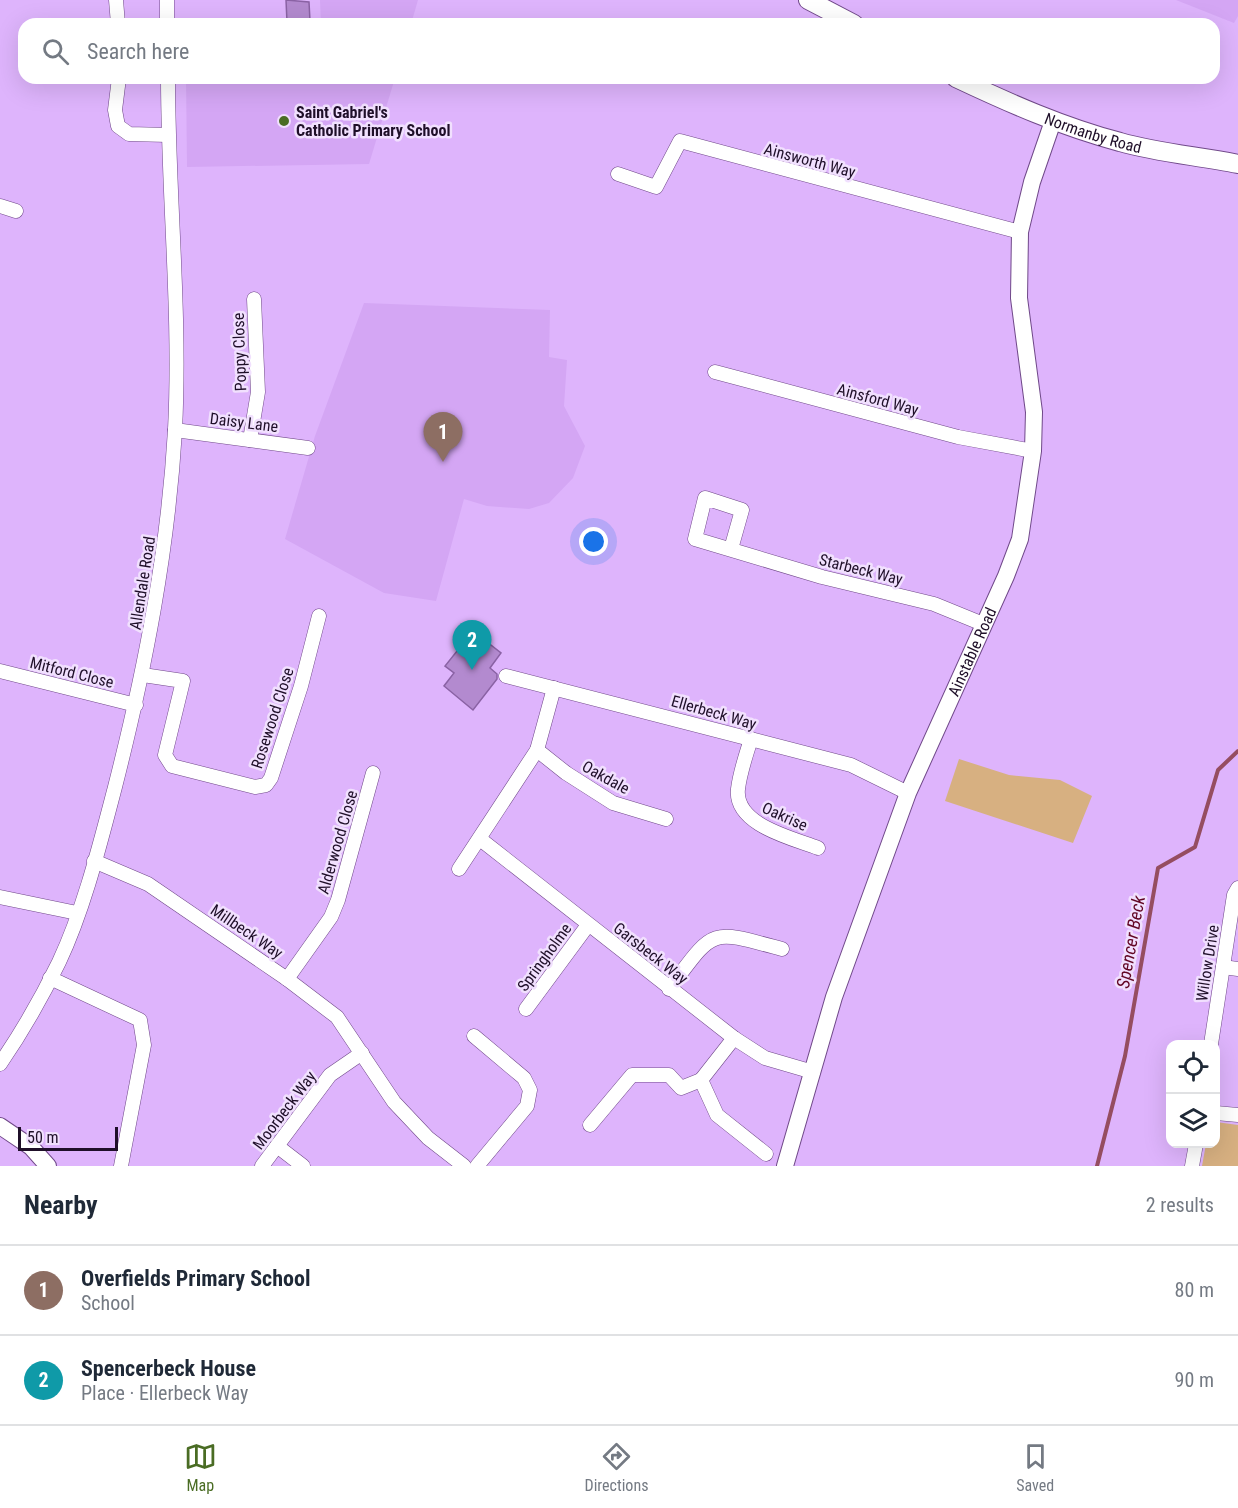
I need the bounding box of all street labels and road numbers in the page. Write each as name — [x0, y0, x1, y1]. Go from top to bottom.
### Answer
street label: Normanby Road — [1042, 109, 1143, 157]
street label: Ainsworth Way — [762, 139, 858, 182]
street label: Poppy Close — [229, 312, 250, 391]
street label: Ainsford Way — [835, 379, 921, 420]
street label: Daisy Lane — [209, 409, 279, 436]
street label: Allendale Road — [126, 535, 159, 631]
street label: Starbeck Way — [817, 550, 905, 589]
street label: Ainstable Road — [944, 605, 1001, 699]
street label: Mitford Close — [28, 653, 116, 692]
street label: Rosewood Close — [247, 665, 298, 771]
street label: Ellerbeck Way — [669, 691, 759, 734]
street label: Oakdale — [579, 757, 633, 798]
street label: Alderwood Close — [314, 788, 361, 896]
street label: Oakrise — [759, 798, 811, 835]
street label: Millbeck Way — [207, 900, 287, 963]
street label: Garsbeck Way — [610, 918, 692, 989]
street label: Springholme — [513, 920, 575, 995]
street label: Willow Drive — [1192, 923, 1223, 1003]
street label: Moorbeck Way — [249, 1067, 320, 1153]

